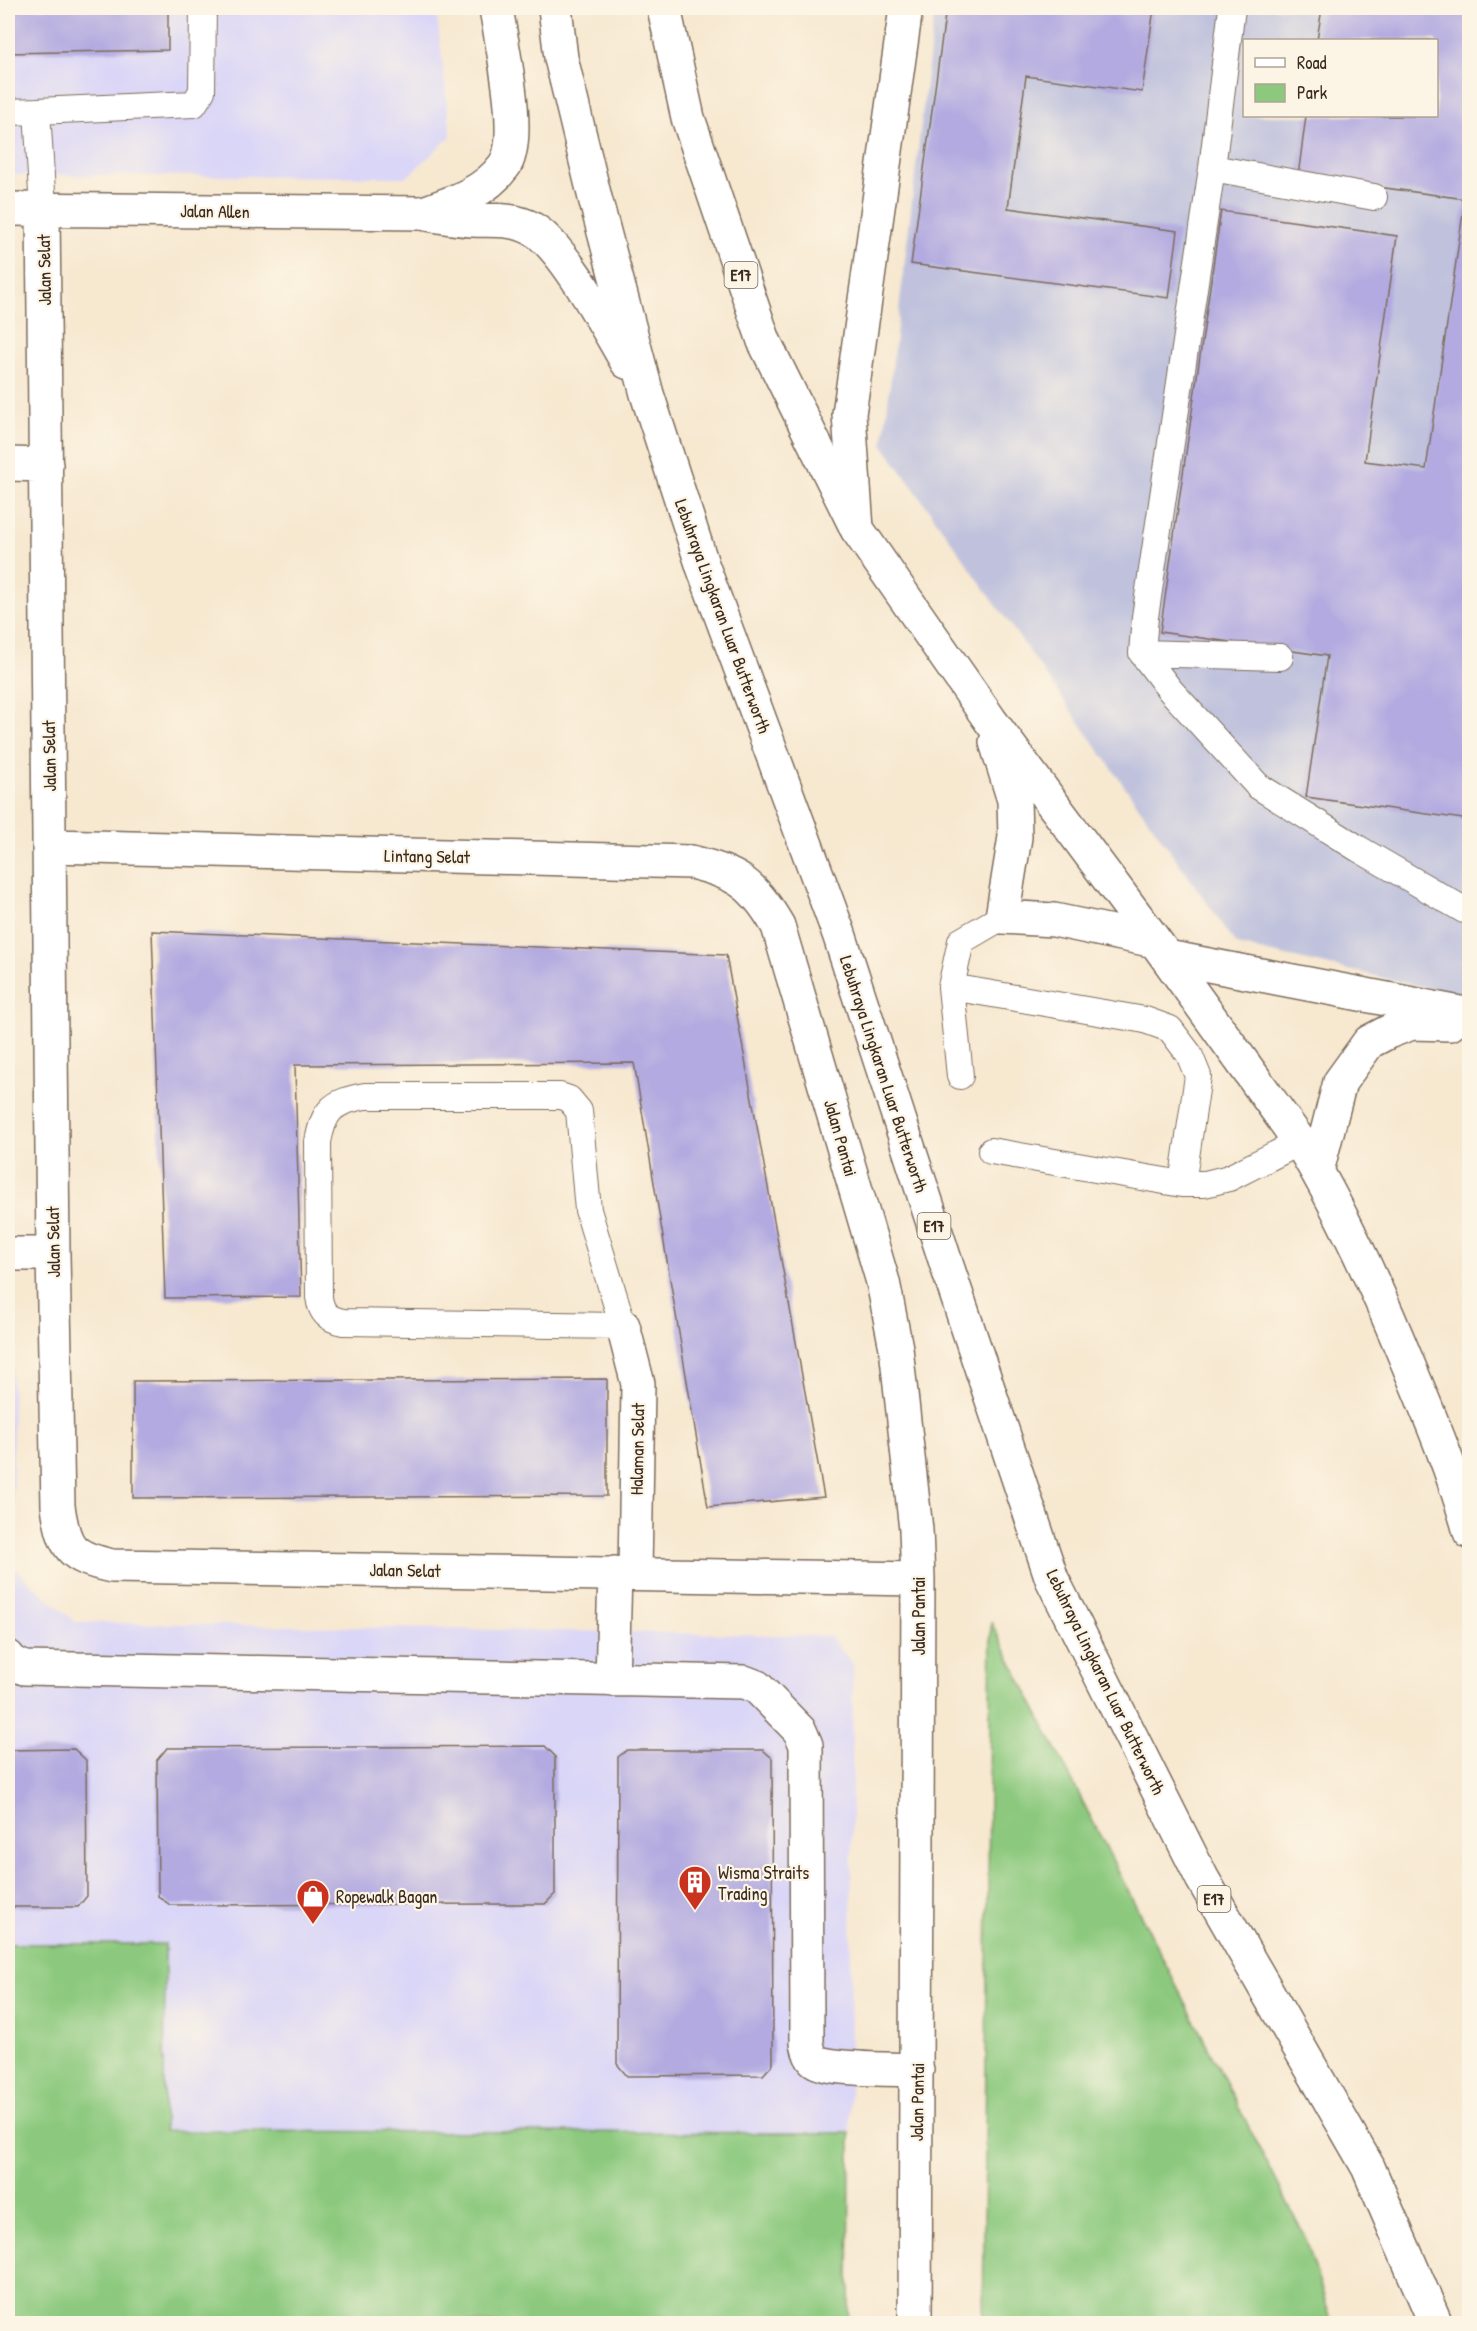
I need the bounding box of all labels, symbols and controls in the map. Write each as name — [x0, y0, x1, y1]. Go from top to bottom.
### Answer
legend — [1243, 39, 1438, 117]
text: Road — [1297, 50, 1327, 75]
text: Park — [1297, 80, 1328, 105]
street label: Jalan Allen — [180, 198, 250, 224]
street label: Jalan Selat — [31, 233, 57, 306]
road number: E17 — [724, 262, 758, 288]
street label: Lebuhraya Lingkaran Luar Butterworth — [669, 495, 777, 737]
street label: Jalan Selat — [36, 719, 62, 792]
street label: Lintang Selat — [384, 843, 471, 869]
street label: Lebuhraya Lingkaran Luar Butterworth — [834, 952, 934, 1196]
street label: Jalan Pantai — [818, 1097, 864, 1179]
street label: Jalan Selat — [40, 1205, 66, 1278]
road number: E17 — [918, 1213, 950, 1239]
street label: Halaman Selat — [624, 1402, 650, 1495]
street label: Jalan Selat — [369, 1557, 442, 1583]
street label: Lebuhraya Lingkaran Luar Butterworth — [1040, 1565, 1172, 1799]
street label: Jalan Pantai — [906, 1577, 931, 1655]
place label: Wisma Straits Trading — [718, 1860, 809, 1906]
building icon: Wisma Straits Trading — [677, 1864, 713, 1911]
shop icon: Ropewalk Bagan — [295, 1878, 331, 1925]
place label: Ropewalk Bagan — [336, 1884, 437, 1909]
road number: E17 — [1198, 1886, 1230, 1912]
street label: Jalan Pantai — [904, 2062, 930, 2142]

